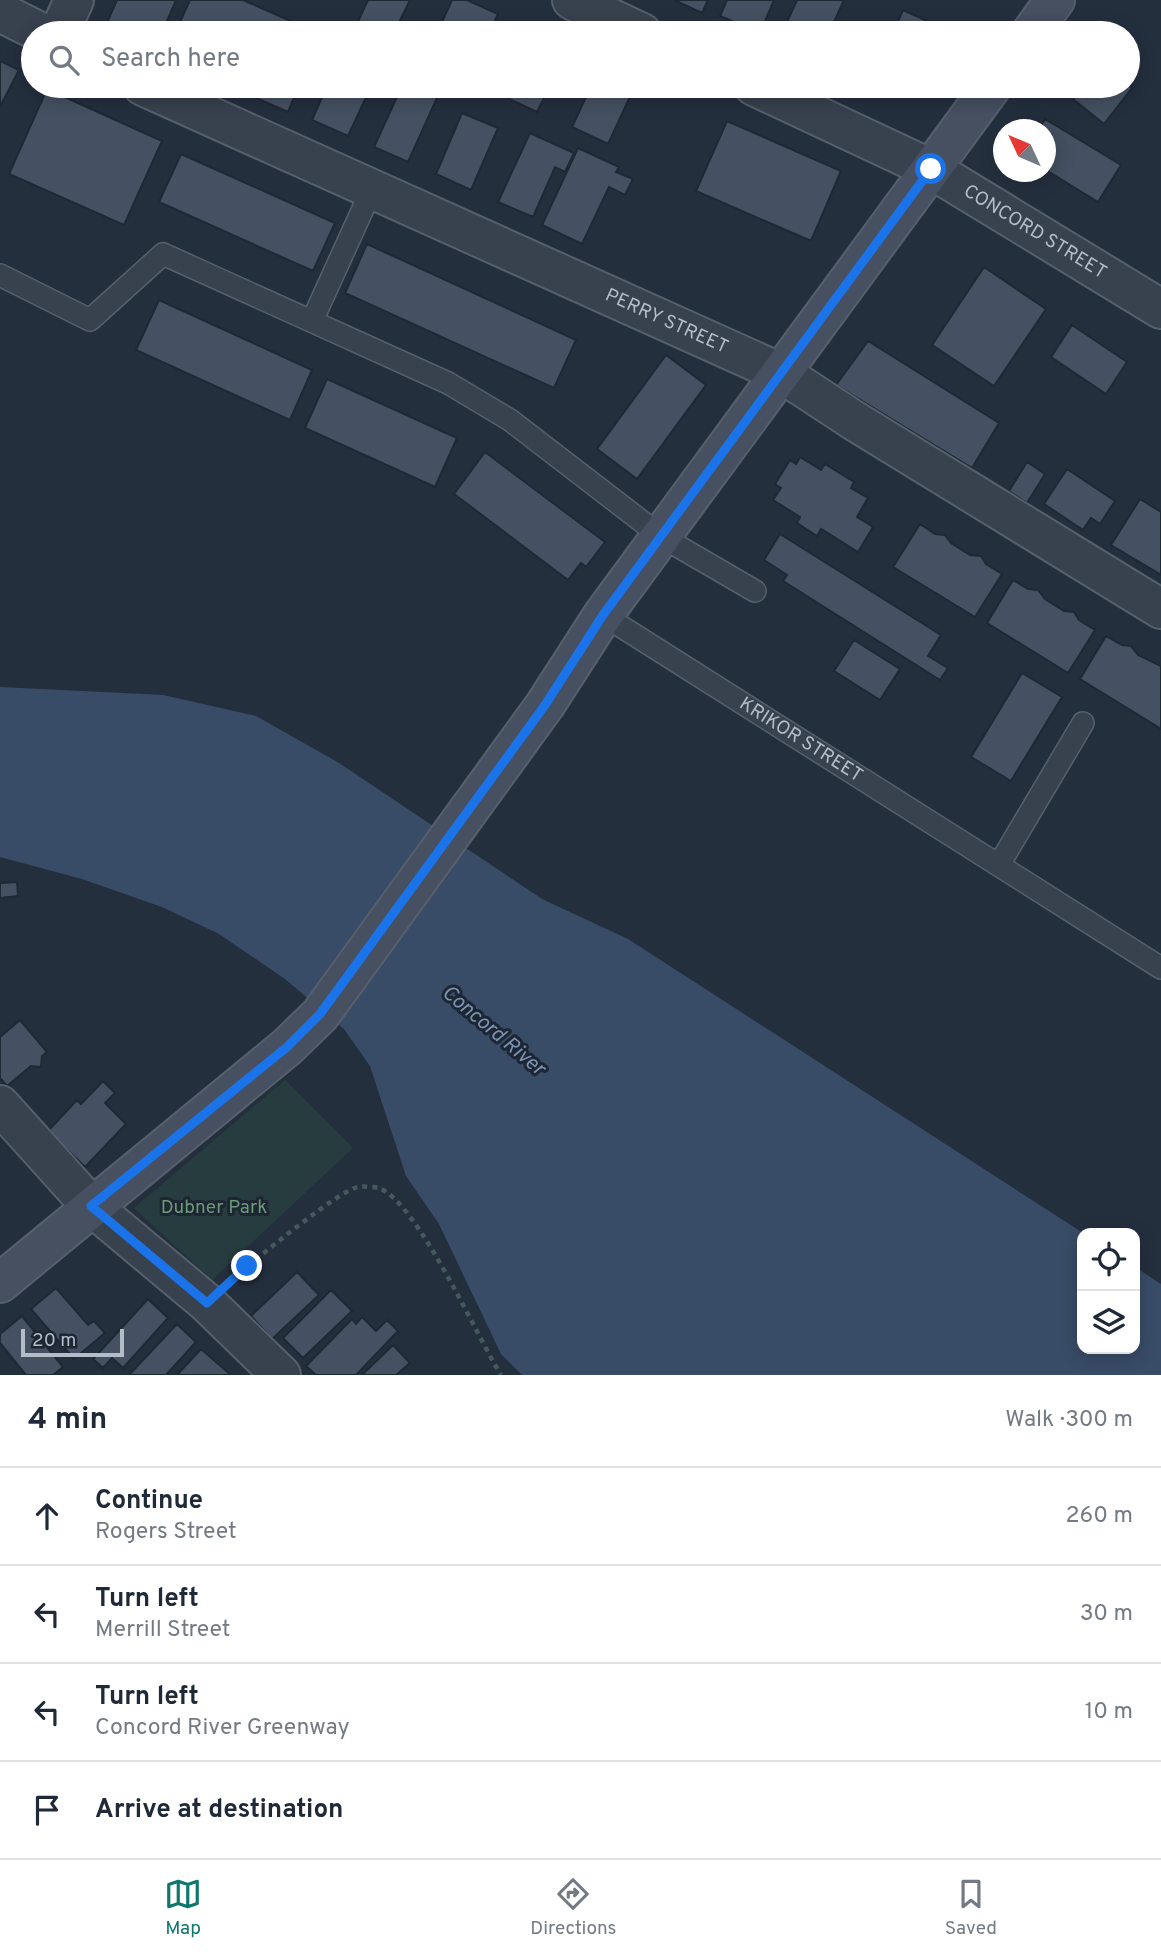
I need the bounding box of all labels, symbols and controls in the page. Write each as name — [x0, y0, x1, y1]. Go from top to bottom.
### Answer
search box — [21, 21, 1140, 98]
icon: search — [45, 41, 83, 79]
text: Search here — [101, 43, 240, 76]
north arrow — [993, 119, 1056, 182]
route start — [915, 153, 946, 184]
street label: CONCORD STREET — [959, 179, 1111, 285]
street label: PERRY STREET — [601, 283, 732, 360]
street label: KRIKOR STREET — [735, 692, 867, 788]
water label: Concord River — [435, 980, 552, 1084]
park label: Dubner Park — [161, 1196, 267, 1220]
map controls — [1077, 1228, 1140, 1354]
button: locate — [1077, 1228, 1140, 1291]
route end — [231, 1250, 262, 1281]
button: layers — [1077, 1291, 1140, 1354]
scale bar — [21, 1326, 124, 1358]
text: 20 m — [32, 1329, 76, 1353]
text: 4 min — [28, 1402, 107, 1439]
text: Walk · 300 m — [1005, 1406, 1133, 1435]
text: Continue — [95, 1485, 203, 1518]
icon: ahead — [28, 1497, 66, 1535]
text: 260 m — [1066, 1502, 1133, 1531]
text: Rogers Street — [95, 1518, 237, 1547]
text: Turn left — [95, 1583, 199, 1616]
icon: left — [28, 1595, 66, 1633]
text: 30 m — [1080, 1600, 1133, 1629]
text: Merrill Street — [95, 1616, 230, 1645]
text: Turn left — [95, 1681, 199, 1714]
icon: left — [28, 1693, 66, 1731]
text: 10 m — [1085, 1698, 1133, 1727]
text: Concord River Greenway — [95, 1714, 350, 1743]
icon: arrive — [28, 1791, 66, 1829]
text: Arrive at destination — [95, 1794, 343, 1827]
tab: Map — [164, 1875, 202, 1941]
tab: Directions — [530, 1875, 617, 1941]
tab: Saved — [945, 1875, 997, 1941]

